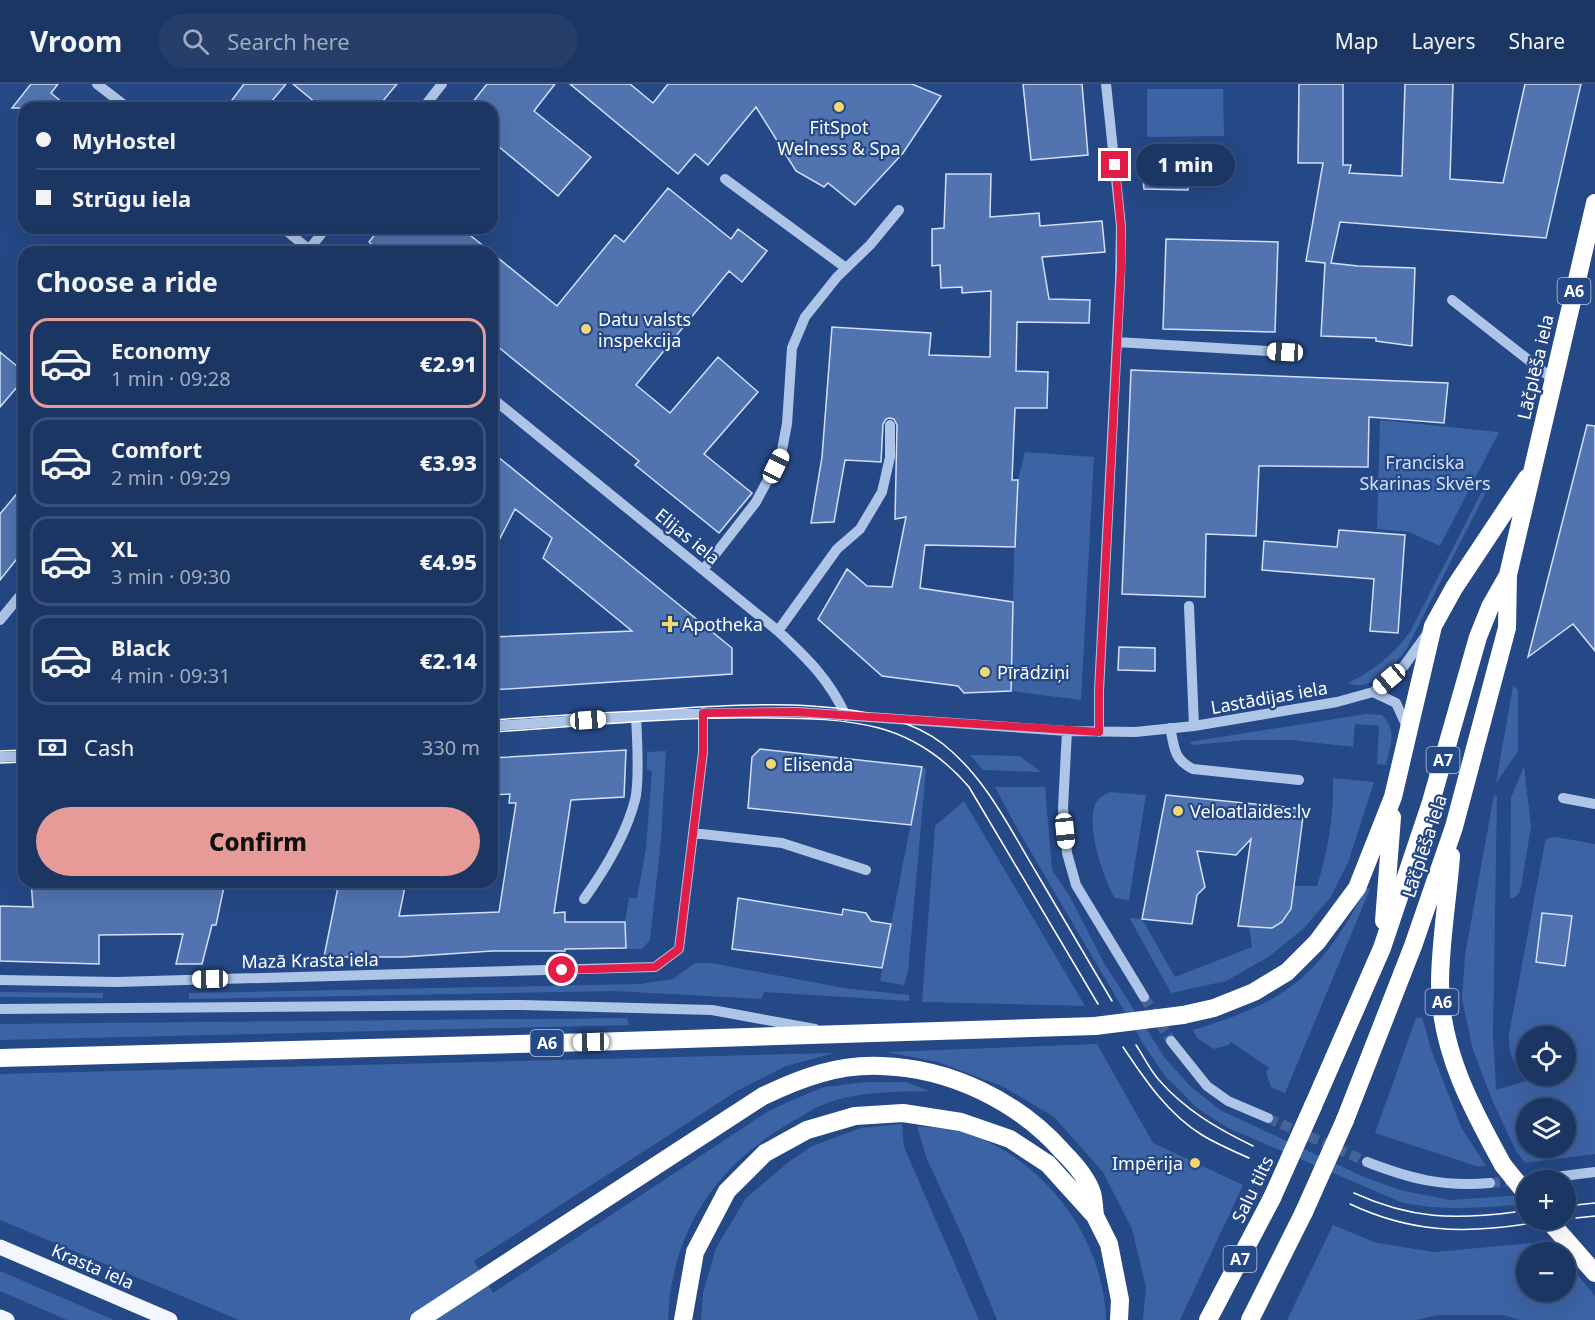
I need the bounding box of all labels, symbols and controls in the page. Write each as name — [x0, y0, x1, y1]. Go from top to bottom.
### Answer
search box — [158, 14, 578, 68]
text: Vroom — [30, 22, 122, 60]
icon: search — [179, 25, 212, 58]
text: Search here — [227, 26, 350, 56]
text: Map — [1335, 27, 1379, 55]
text: Layers — [1412, 27, 1476, 55]
text: Share — [1509, 27, 1565, 55]
marker: FitSpot Welness & Spa — [832, 100, 846, 114]
place label: FitSpot Welness & Spa — [777, 115, 901, 160]
text: MyHostel — [72, 125, 176, 155]
callout: 1 min — [1136, 144, 1235, 186]
route end — [1101, 151, 1128, 178]
text: 1 min — [1158, 151, 1213, 178]
text: Strūgu iela — [72, 183, 191, 213]
text: Choose a ride — [36, 263, 218, 300]
road number: A6 — [1558, 278, 1590, 304]
place label: Datu valsts inspekcija — [598, 307, 691, 352]
street label: Lāčplēša iela — [1511, 312, 1559, 422]
marker: Datu valsts inspekcija — [579, 322, 593, 336]
text: Economy — [111, 335, 210, 365]
icon: car — [39, 336, 93, 390]
car — [1267, 342, 1303, 362]
text: €2.91 — [420, 348, 477, 378]
text: 1 min · 09:28 — [111, 365, 231, 392]
text: Comfort — [111, 434, 202, 464]
icon: car — [39, 435, 93, 489]
car — [760, 446, 792, 486]
text: €3.93 — [420, 447, 477, 477]
park label: Franciska Skarinas Skvērs — [1359, 450, 1491, 495]
text: 2 min · 09:29 — [111, 464, 231, 491]
street label: Elijas iela — [651, 502, 725, 570]
text: XL — [111, 533, 138, 563]
icon: car — [39, 534, 93, 588]
text: €4.95 — [420, 546, 477, 576]
text: 3 min · 09:30 — [111, 563, 231, 590]
place label: Apotheka — [682, 612, 763, 636]
marker: Apotheka — [663, 617, 677, 631]
text: Black — [111, 632, 170, 662]
icon: car — [39, 633, 93, 687]
text: €2.14 — [420, 645, 477, 675]
place label: Pīrādziņi — [997, 660, 1070, 684]
car — [1369, 661, 1409, 697]
text: 4 min · 09:31 — [111, 662, 231, 689]
marker: Pīrādziņi — [978, 665, 992, 679]
street label: Lastādijas iela — [1209, 675, 1329, 719]
car — [569, 710, 607, 730]
icon: cash — [36, 731, 69, 764]
text: Cash — [84, 732, 134, 762]
text: 330 m — [422, 734, 480, 761]
road number: A7 — [1426, 747, 1460, 773]
place label: Elisenda — [783, 752, 853, 776]
marker: Elisenda — [764, 757, 778, 771]
street label: Lāčplēša iela — [1396, 791, 1452, 901]
place label: Veloatlaides.lv — [1190, 799, 1311, 823]
marker: Veloatlaides.lv — [1171, 804, 1185, 818]
button: Confirm — [36, 807, 480, 876]
car — [1054, 812, 1076, 850]
street label: Mazā Krasta iela — [241, 947, 379, 973]
route start — [548, 956, 575, 983]
car — [192, 970, 228, 988]
road number: A6 — [1426, 989, 1458, 1015]
map controls — [1516, 1026, 1576, 1302]
button: locate — [1516, 1026, 1576, 1086]
road number: A6 — [530, 1030, 564, 1056]
car — [573, 1033, 609, 1051]
button: layers — [1516, 1098, 1576, 1158]
place label: Impērija — [1112, 1151, 1183, 1175]
street label: Salu tilts — [1226, 1152, 1278, 1226]
marker: Impērija — [1188, 1156, 1202, 1170]
button: + — [1516, 1170, 1576, 1230]
street label: Krasta iela — [48, 1238, 138, 1294]
button: − — [1516, 1242, 1576, 1302]
road number: A7 — [1224, 1246, 1256, 1272]

